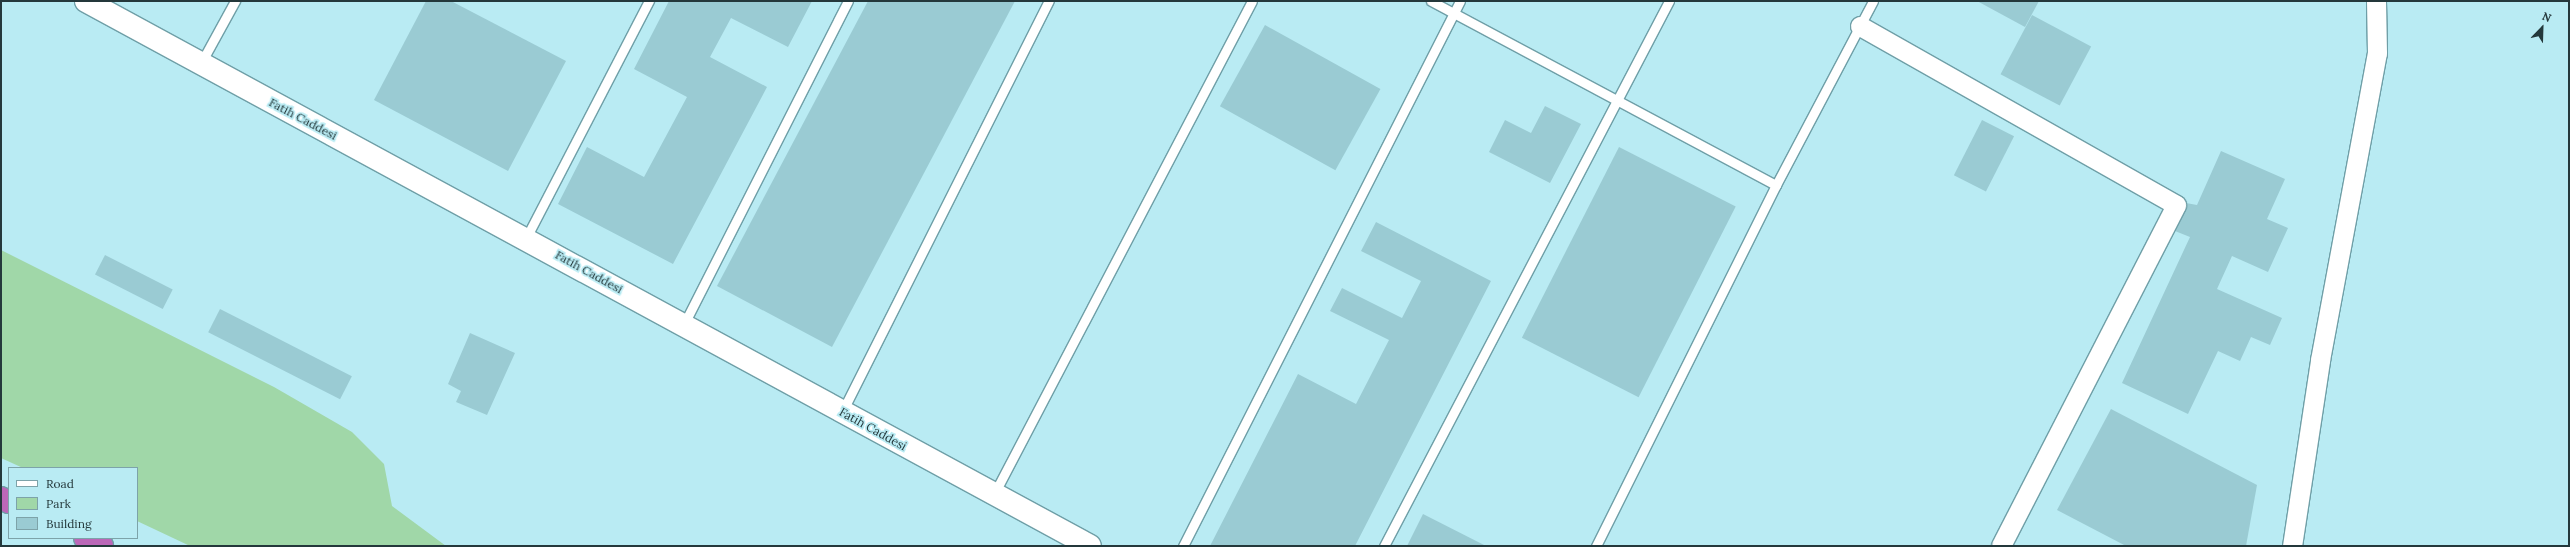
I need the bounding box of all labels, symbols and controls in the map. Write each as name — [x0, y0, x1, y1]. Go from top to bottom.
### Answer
north arrow — [2522, 8, 2562, 48]
text: N — [2540, 9, 2553, 25]
street label: Fatih Caddesi — [267, 95, 339, 143]
street label: Fatih Caddesi — [553, 248, 625, 296]
street label: Fatih Caddesi — [837, 405, 909, 453]
legend — [8, 467, 138, 539]
text: Road — [46, 476, 74, 491]
text: Park — [46, 496, 71, 511]
text: Building — [46, 516, 92, 531]

